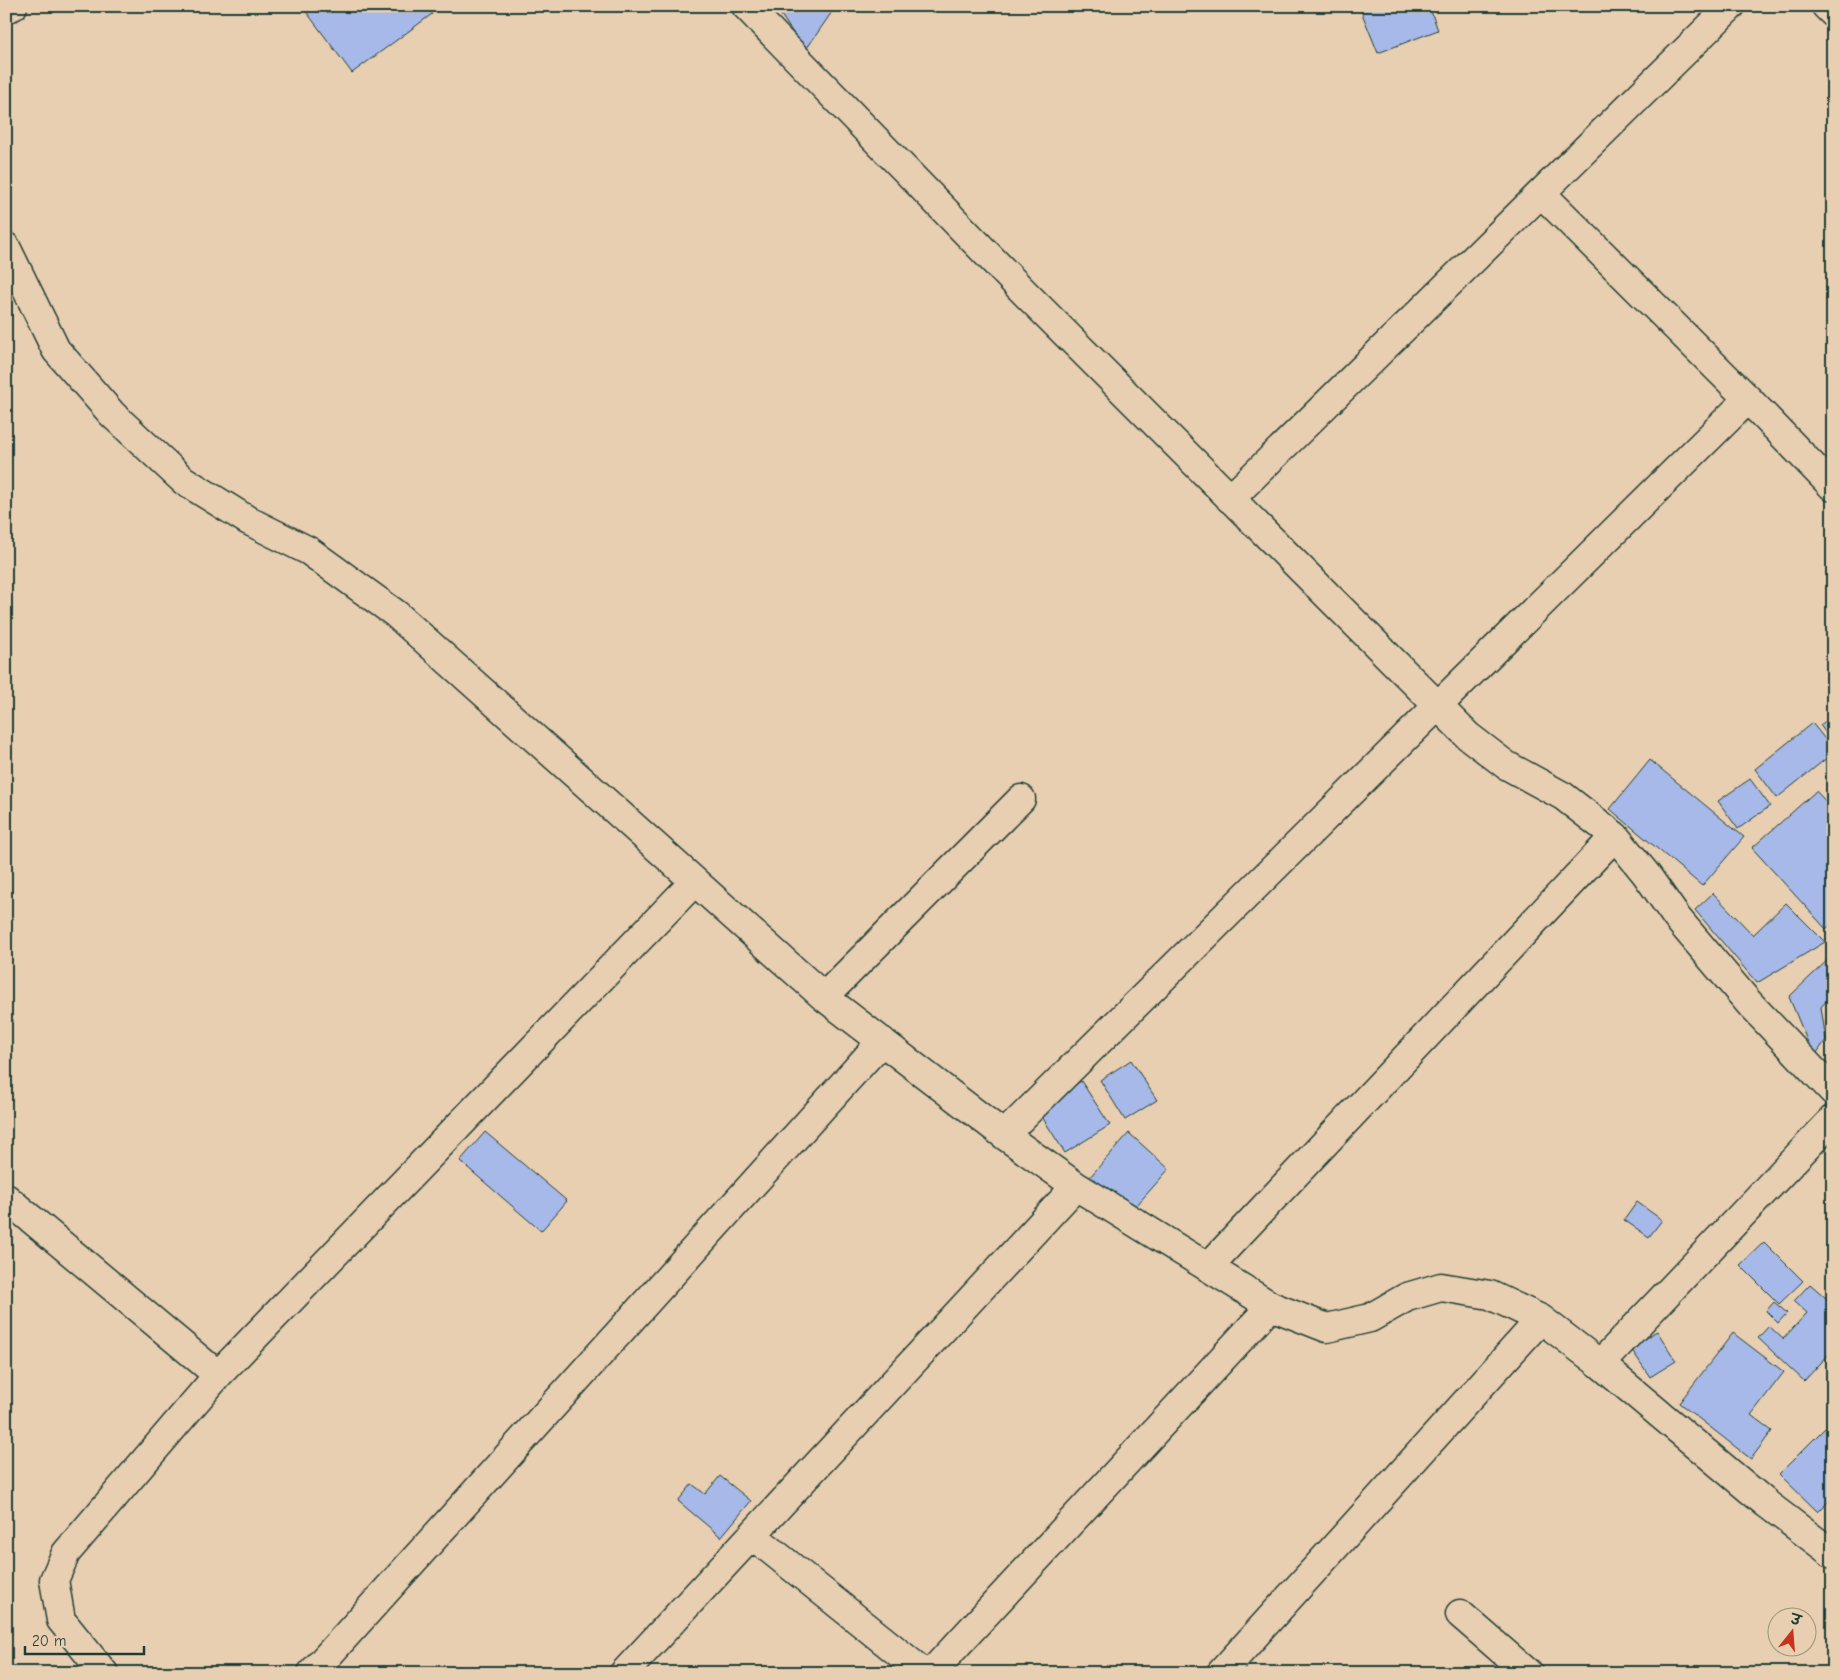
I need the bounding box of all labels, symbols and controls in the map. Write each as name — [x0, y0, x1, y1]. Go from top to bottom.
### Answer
north arrow — [1766, 1606, 1816, 1656]
text: उ — [1787, 1610, 1804, 1630]
scale bar — [25, 1624, 144, 1656]
text: 20 m — [32, 1632, 66, 1650]

